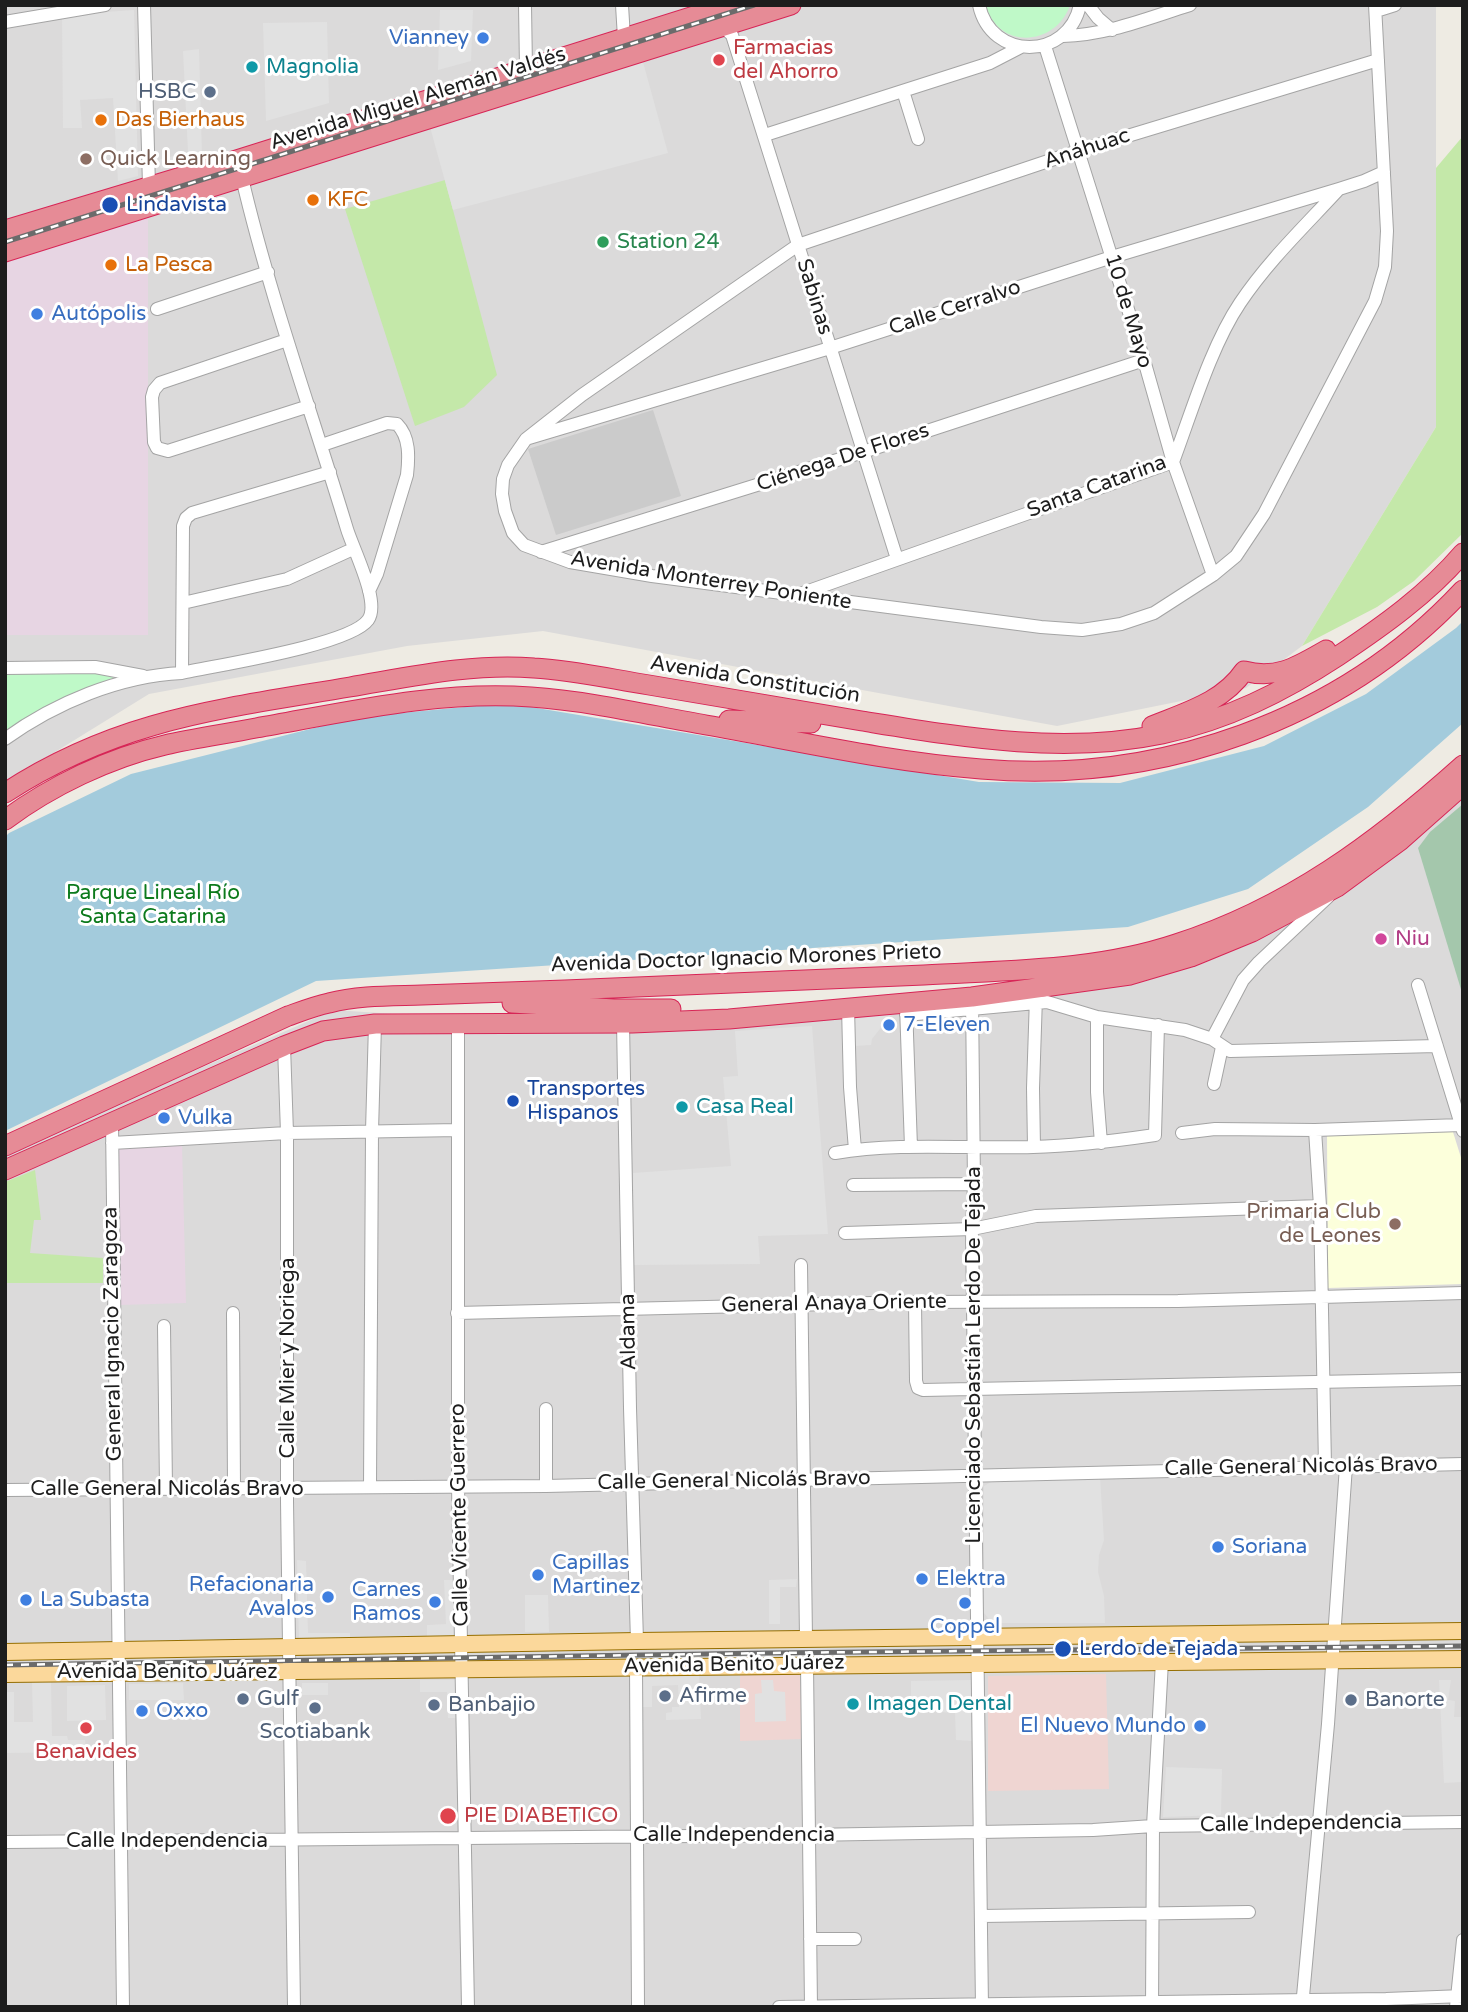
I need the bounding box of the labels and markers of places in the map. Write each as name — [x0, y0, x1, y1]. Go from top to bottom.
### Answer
place label: Vianney — [389, 25, 469, 51]
marker: Vianney — [475, 30, 491, 46]
place label: Farmacias del Ahorro — [733, 35, 838, 85]
marker: Farmacias del Ahorro — [711, 52, 727, 68]
place label: Magnolia — [266, 54, 359, 80]
marker: Magnolia — [244, 59, 260, 75]
place label: HSBC — [138, 79, 196, 105]
marker: HSBC — [202, 84, 218, 100]
place label: Das Bierhaus — [115, 107, 245, 133]
marker: Das Bierhaus — [93, 112, 109, 128]
place label: Quick Learning — [100, 146, 251, 172]
marker: Quick Learning — [78, 151, 94, 167]
place label: KFC — [327, 187, 368, 213]
place label: Lindavista — [126, 192, 227, 218]
marker: KFC — [305, 192, 321, 208]
marker: Lindavista — [100, 195, 120, 215]
place label: Station 24 — [617, 229, 720, 255]
marker: Station 24 — [595, 234, 611, 250]
place label: La Pesca — [125, 252, 213, 278]
marker: La Pesca — [103, 257, 119, 273]
place label: Autópolis — [51, 301, 146, 327]
marker: Autópolis — [29, 306, 45, 322]
place label: Niu — [1395, 926, 1430, 952]
marker: Niu — [1373, 931, 1389, 947]
place label: 7-Eleven — [903, 1012, 990, 1038]
marker: 7-Eleven — [881, 1017, 897, 1033]
place label: Transportes Hispanos — [527, 1076, 645, 1126]
marker: Transportes Hispanos — [505, 1093, 521, 1109]
place label: Casa Real — [696, 1094, 794, 1120]
marker: Casa Real — [674, 1099, 690, 1115]
place label: Vulka — [178, 1105, 233, 1131]
marker: Vulka — [156, 1110, 172, 1126]
place label: Primaria Club de Leones — [1246, 1199, 1381, 1249]
marker: Primaria Club de Leones — [1387, 1216, 1403, 1232]
place label: Soriana — [1232, 1534, 1307, 1560]
marker: Soriana — [1210, 1539, 1226, 1555]
place label: Capillas Martinez — [552, 1550, 641, 1600]
place label: Elektra — [936, 1566, 1006, 1592]
marker: Capillas Martinez — [530, 1567, 546, 1583]
marker: Elektra — [914, 1571, 930, 1587]
place label: Refacionaria Avalos — [189, 1572, 314, 1622]
place label: Carnes Ramos — [352, 1577, 421, 1627]
place label: La Subasta — [40, 1587, 150, 1613]
marker: Refacionaria Avalos — [320, 1589, 336, 1605]
marker: La Subasta — [18, 1592, 34, 1608]
marker: Carnes Ramos — [427, 1594, 443, 1610]
marker: Coppel — [957, 1595, 973, 1611]
place label: Coppel — [930, 1614, 1000, 1640]
place label: Lerdo de Tejada — [1079, 1636, 1238, 1662]
marker: Lerdo de Tejada — [1053, 1639, 1073, 1659]
place label: Afirme — [679, 1683, 747, 1709]
place label: Gulf — [257, 1686, 299, 1712]
place label: Banorte — [1365, 1687, 1445, 1713]
marker: Afirme — [657, 1688, 673, 1704]
marker: Gulf — [235, 1691, 251, 1707]
place label: Imagen Dental — [867, 1691, 1012, 1717]
place label: Banbajio — [448, 1692, 536, 1718]
marker: Banorte — [1343, 1692, 1359, 1708]
marker: Imagen Dental — [845, 1696, 861, 1712]
marker: Banbajio — [426, 1697, 442, 1713]
place label: Oxxo — [156, 1698, 208, 1724]
marker: Scotiabank — [307, 1700, 323, 1716]
marker: Oxxo — [134, 1703, 150, 1719]
place label: El Nuevo Mundo — [1020, 1713, 1186, 1739]
marker: El Nuevo Mundo — [1192, 1718, 1208, 1734]
place label: Scotiabank — [259, 1719, 371, 1745]
marker: Benavides — [78, 1720, 94, 1736]
place label: Benavides — [35, 1739, 137, 1765]
place label: PIE DIABETICO — [464, 1803, 618, 1829]
marker: PIE DIABETICO — [438, 1806, 458, 1826]

